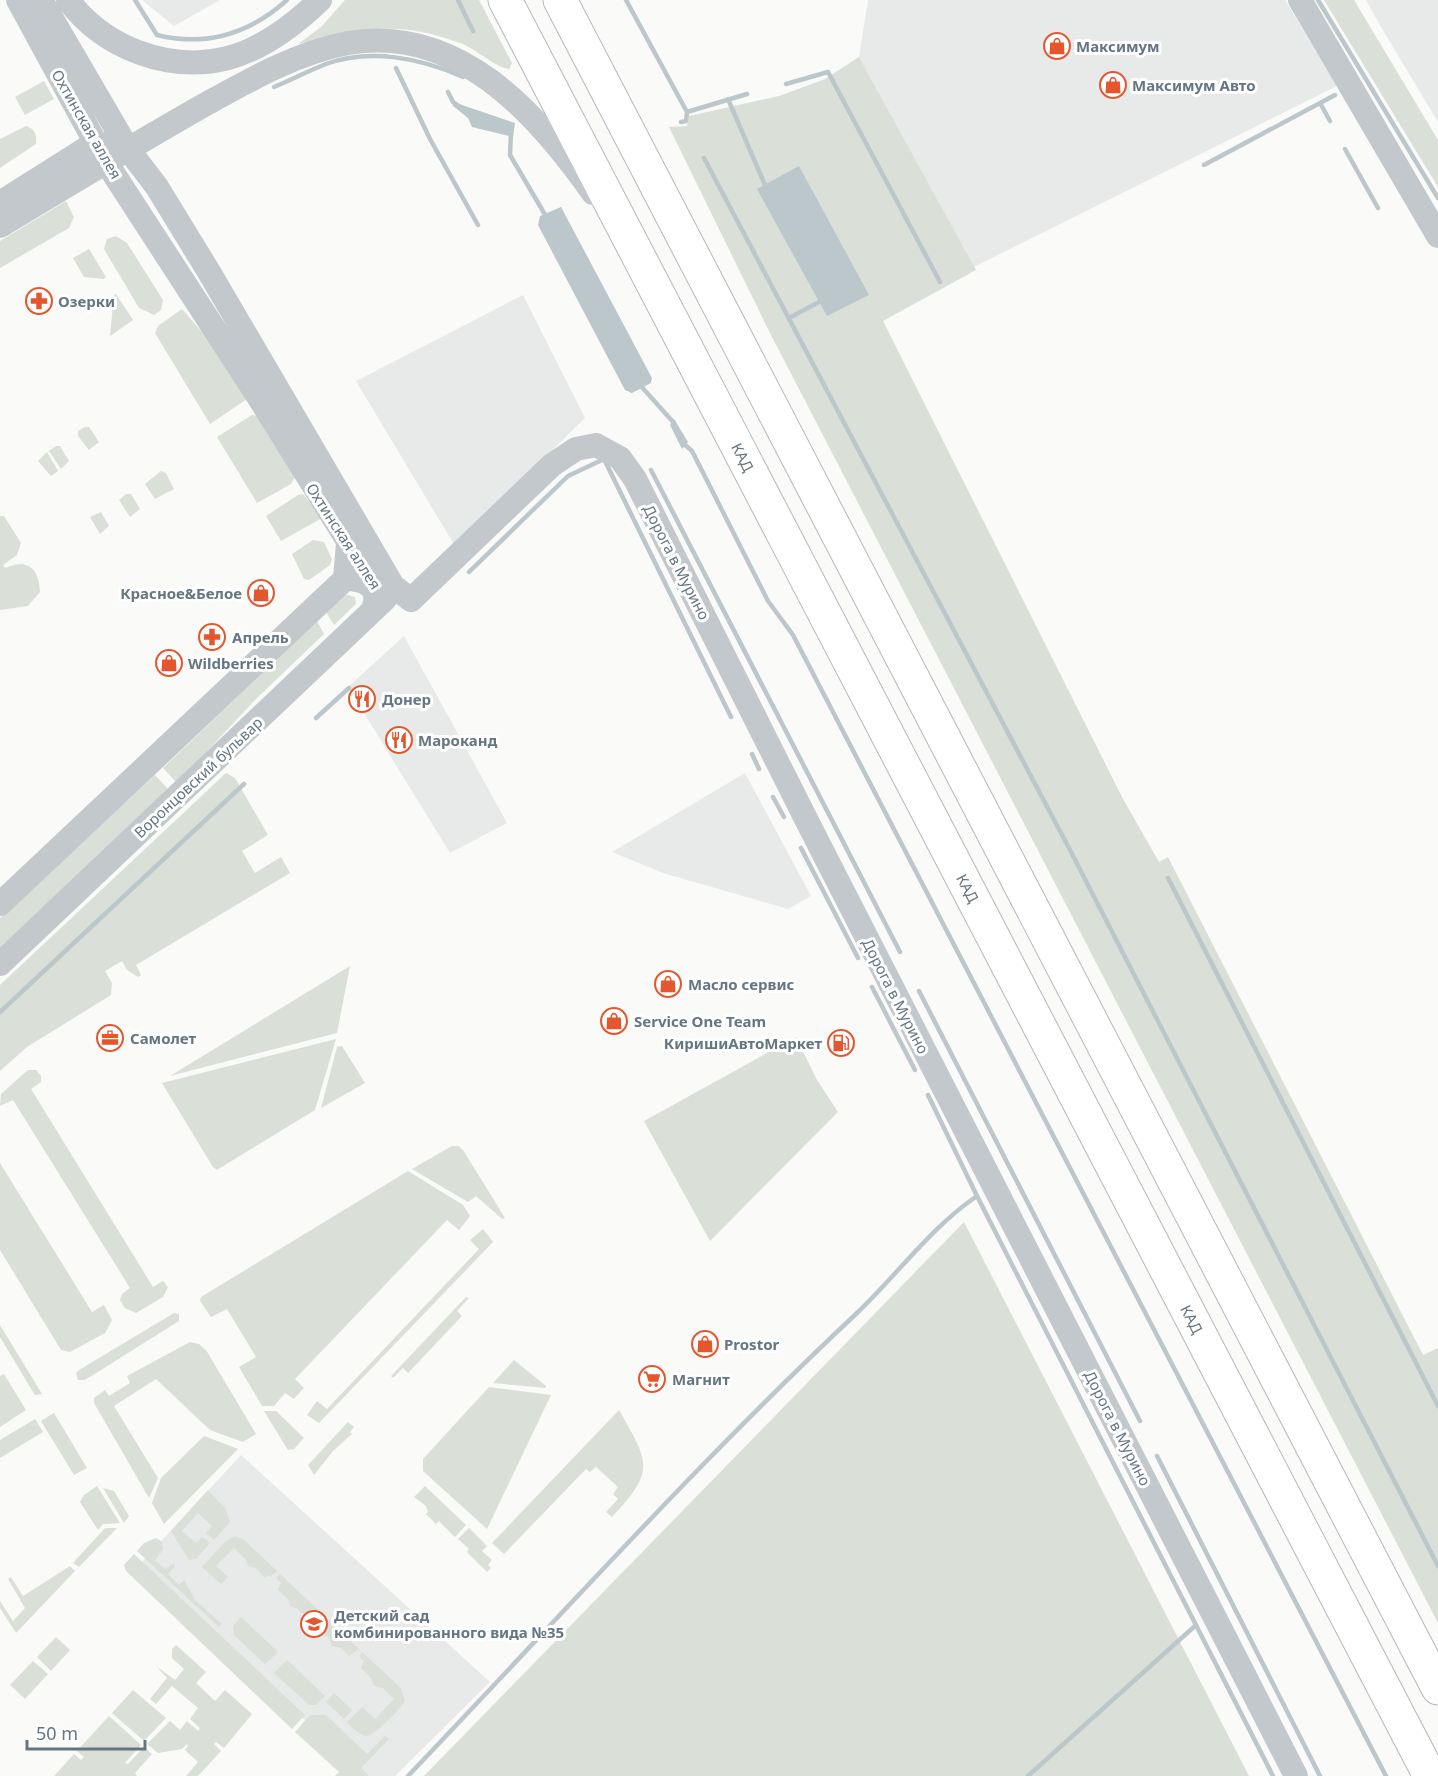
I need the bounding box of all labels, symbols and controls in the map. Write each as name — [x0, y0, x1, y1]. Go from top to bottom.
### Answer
shop icon: Максимум — [1042, 31, 1072, 61]
place label: Максимум — [1076, 36, 1160, 56]
street label: Охтинская аллея — [48, 66, 126, 182]
shop icon: Максимум Авто — [1098, 70, 1128, 100]
place label: Максимум Авто — [1132, 75, 1255, 95]
pharmacy icon: Озерки — [24, 286, 54, 316]
place label: Озерки — [58, 291, 115, 311]
street label: КАД — [727, 439, 759, 475]
street label: Охтинская аллея — [302, 479, 386, 593]
street label: Дорога в Мурино — [639, 501, 715, 623]
shop icon: Красное&Белое — [246, 578, 276, 608]
place label: Красное&Белое — [120, 583, 242, 603]
pharmacy icon: Апрель — [197, 622, 227, 652]
place label: Апрель — [232, 627, 289, 647]
shop icon: Wildberries — [154, 648, 184, 678]
place label: Wildberries — [188, 653, 274, 673]
restaurant icon: Донер — [347, 684, 377, 714]
place label: Донер — [382, 689, 431, 709]
street label: Воронцовский бульвар — [130, 712, 266, 842]
restaurant icon: Мароканд — [384, 725, 414, 755]
place label: Мароканд — [418, 730, 498, 750]
street label: КАД — [952, 870, 984, 906]
street label: Дорога в Мурино — [858, 935, 934, 1057]
shop icon: Масло сервис — [653, 969, 683, 999]
place label: Масло сервис — [688, 974, 795, 994]
shop icon: Service One Team — [599, 1006, 629, 1036]
place label: Service One Team — [634, 1011, 766, 1031]
office icon: Самолет — [95, 1023, 125, 1053]
place label: Самолет — [130, 1028, 196, 1048]
fuel station icon: КиришиАвтоМаркет — [826, 1028, 856, 1058]
place label: КиришиАвтоМаркет — [664, 1033, 822, 1053]
street label: КАД — [1176, 1301, 1208, 1337]
shop icon: Prostor — [690, 1329, 720, 1359]
place label: Prostor — [724, 1334, 780, 1354]
supermarket icon: Магнит — [637, 1364, 667, 1394]
street label: Дорога в Мурино — [1080, 1367, 1156, 1489]
place label: Магнит — [672, 1369, 730, 1389]
place label: Детский сад комбинированного вида №35 — [334, 1605, 564, 1642]
school or university icon: Детский сад комбинированного вида №35 — [299, 1609, 329, 1639]
scale bar — [27, 1713, 146, 1751]
text: 50 m — [36, 1721, 78, 1745]

